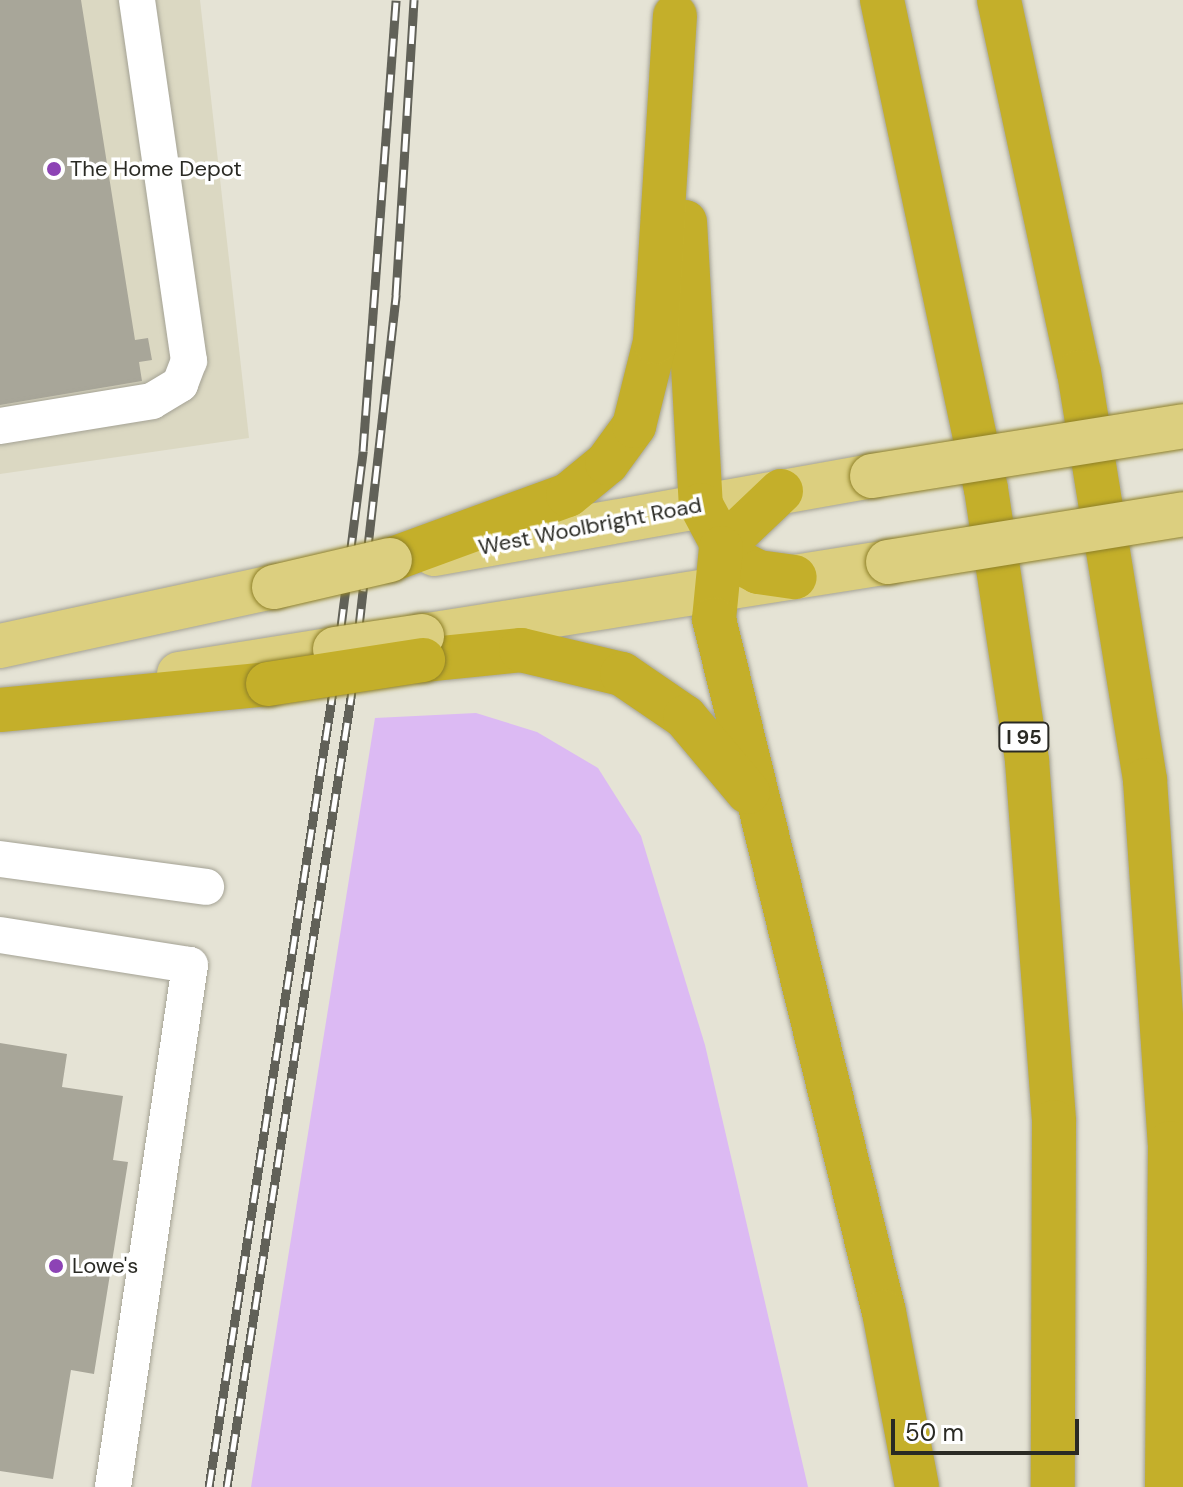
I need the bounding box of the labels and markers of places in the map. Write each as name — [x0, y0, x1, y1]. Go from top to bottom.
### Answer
place label: The Home Depot — [70, 156, 242, 182]
marker: The Home Depot — [45, 160, 63, 178]
place label: Lowe's — [72, 1253, 138, 1279]
marker: Lowe's — [47, 1257, 65, 1275]

